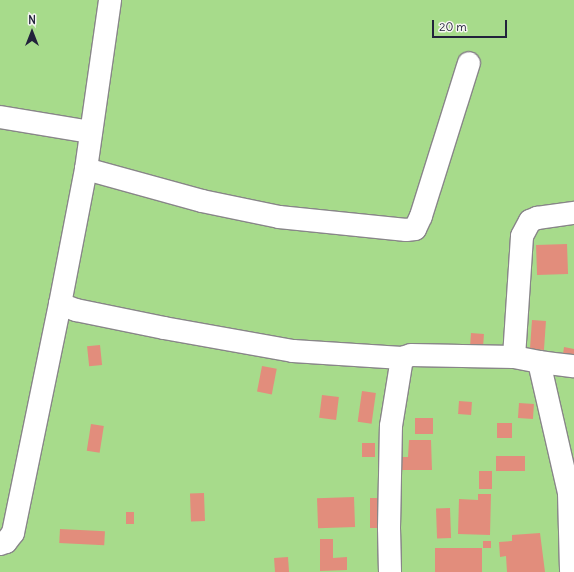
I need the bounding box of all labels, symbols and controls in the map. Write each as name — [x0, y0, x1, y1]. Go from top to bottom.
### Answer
north arrow — [12, 12, 52, 52]
scale bar — [434, 12, 509, 38]
text: N — [28, 13, 36, 27]
text: 20 m — [439, 19, 467, 34]

